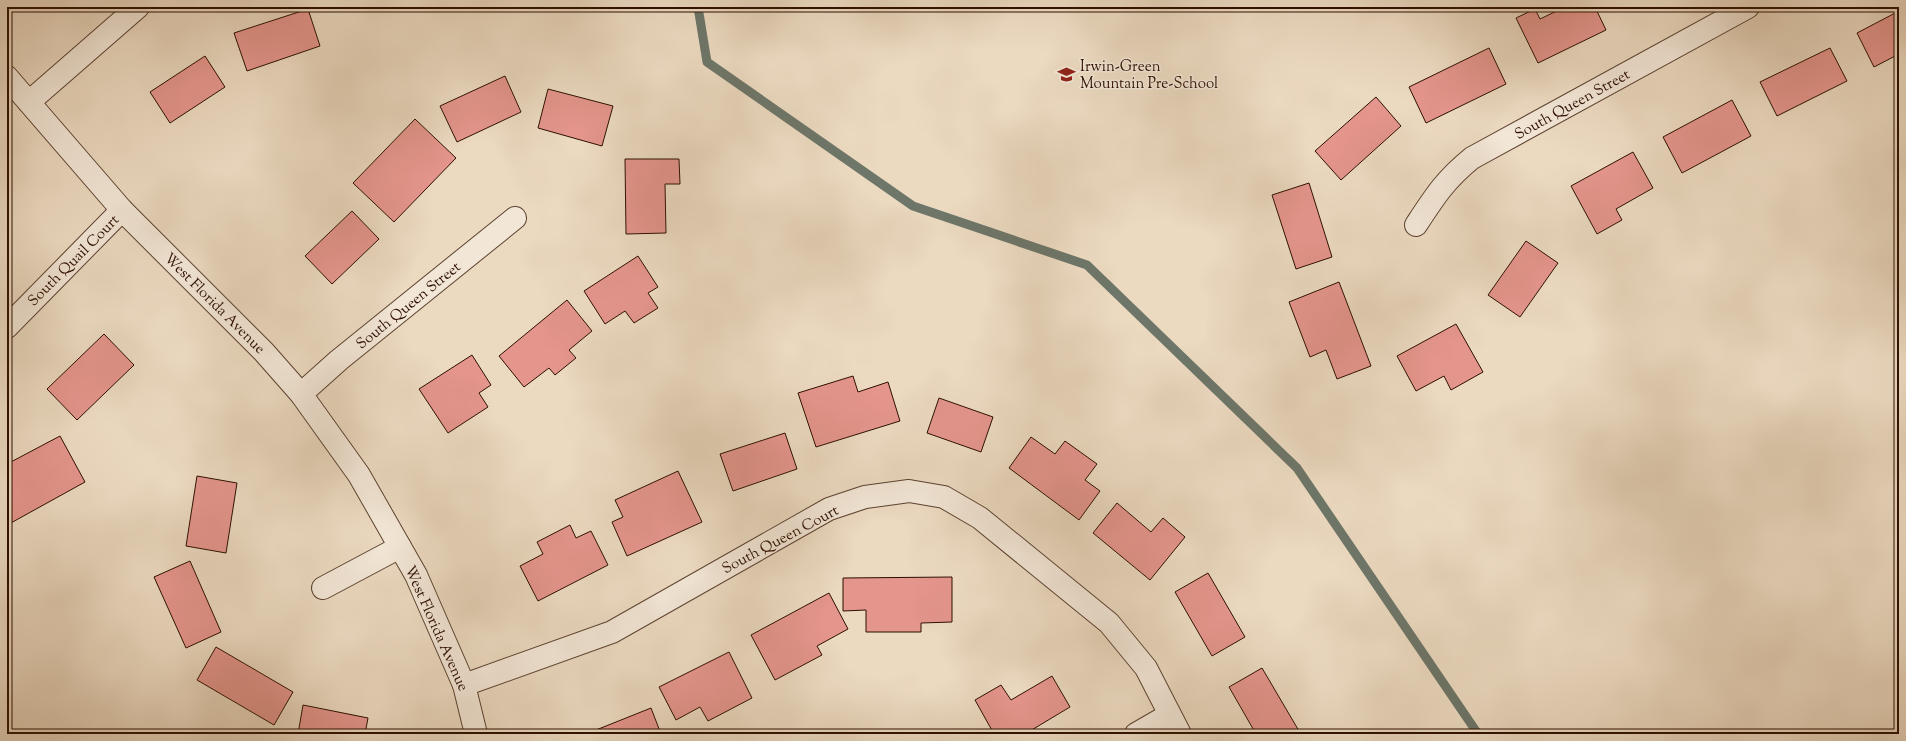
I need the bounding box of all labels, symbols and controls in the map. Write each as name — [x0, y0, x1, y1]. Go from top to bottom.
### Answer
place label: Irwin-Green Mountain Pre-School — [1080, 57, 1218, 95]
school or university icon: Irwin-Green Mountain Pre-School — [1057, 65, 1077, 85]
street label: South Queen Street — [1511, 65, 1634, 146]
street label: South Quail Court — [24, 211, 125, 312]
street label: West Florida Avenue — [159, 249, 269, 359]
street label: South Queen Street — [352, 257, 466, 355]
street label: South Queen Court — [719, 501, 843, 580]
street label: West Florida Avenue — [398, 562, 473, 695]

